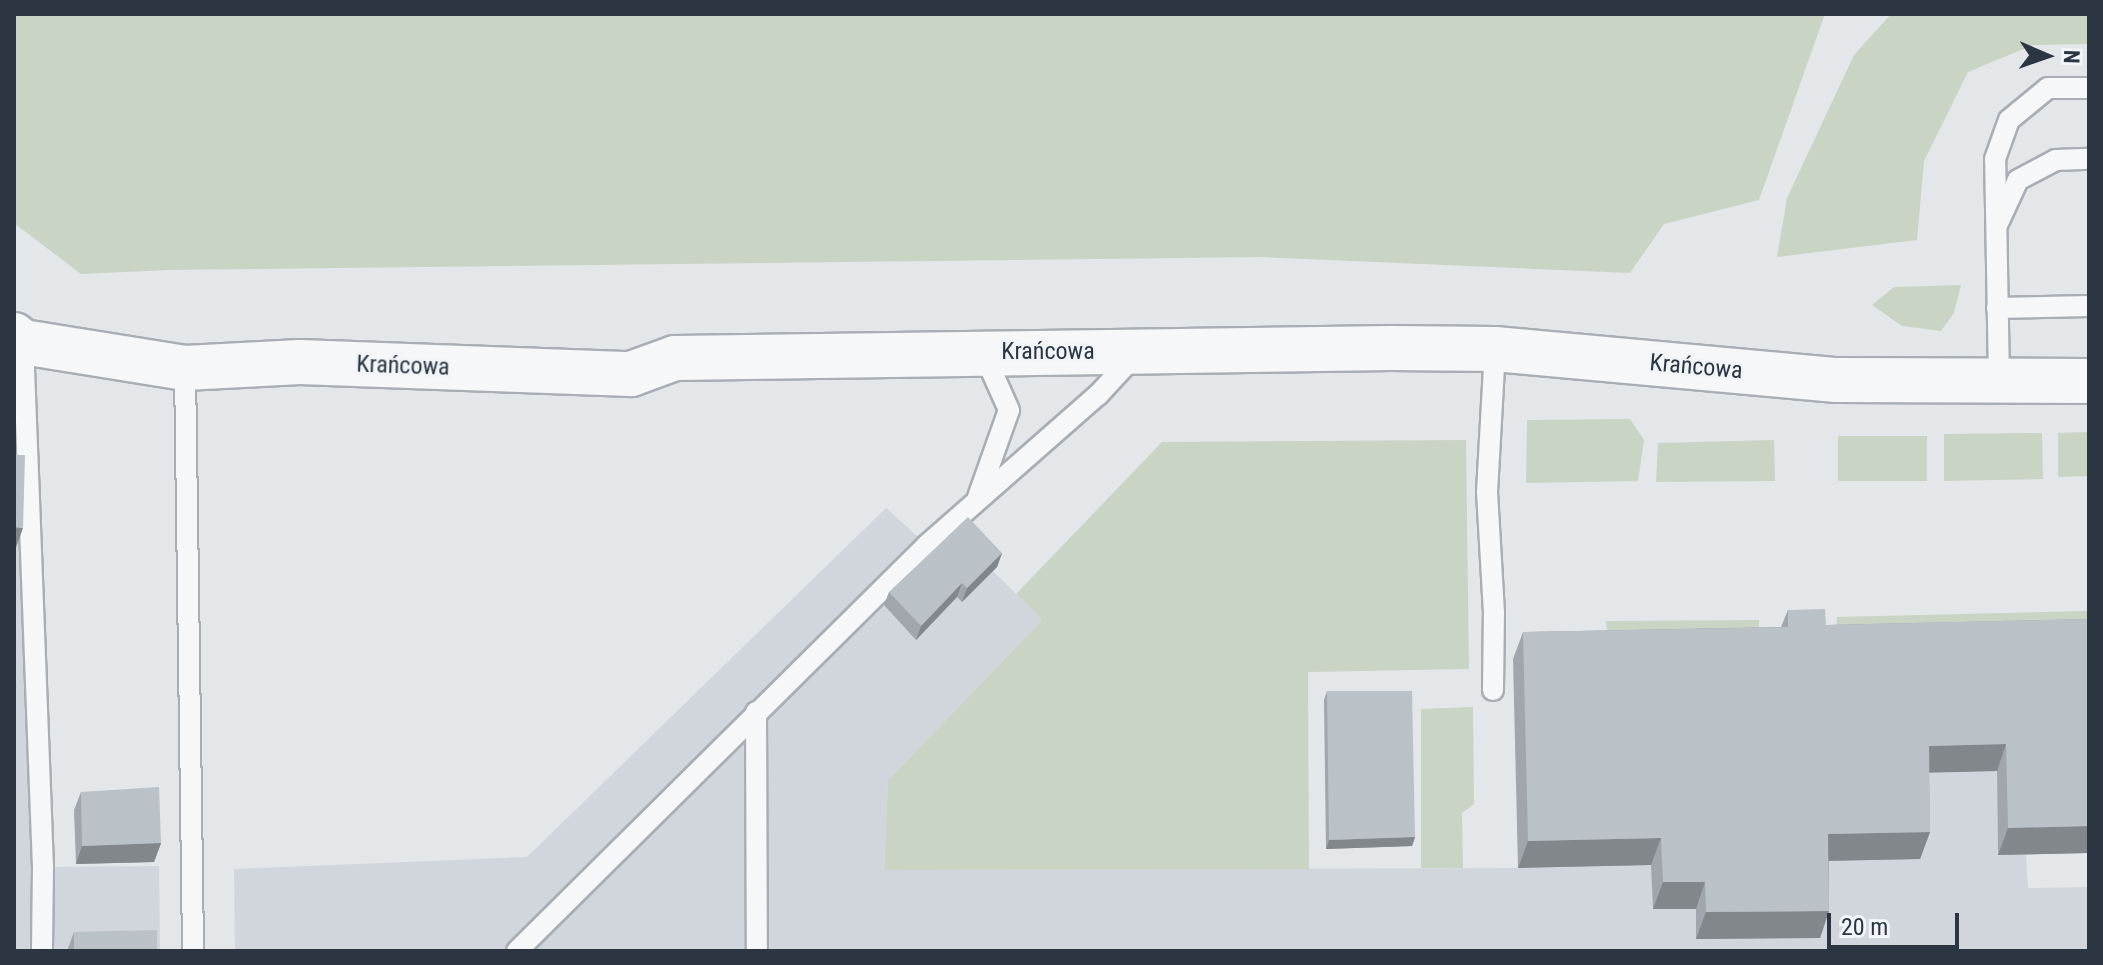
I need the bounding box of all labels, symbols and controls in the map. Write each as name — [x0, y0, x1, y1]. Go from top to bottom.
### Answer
north arrow — [2007, 16, 2087, 96]
text: N — [2059, 50, 2084, 64]
street label: Krańcowa — [1001, 338, 1095, 366]
street label: Krańcowa — [1648, 349, 1744, 385]
street label: Krańcowa — [356, 350, 450, 382]
scale bar — [1831, 897, 1963, 947]
text: 20 m — [1841, 913, 1888, 941]

